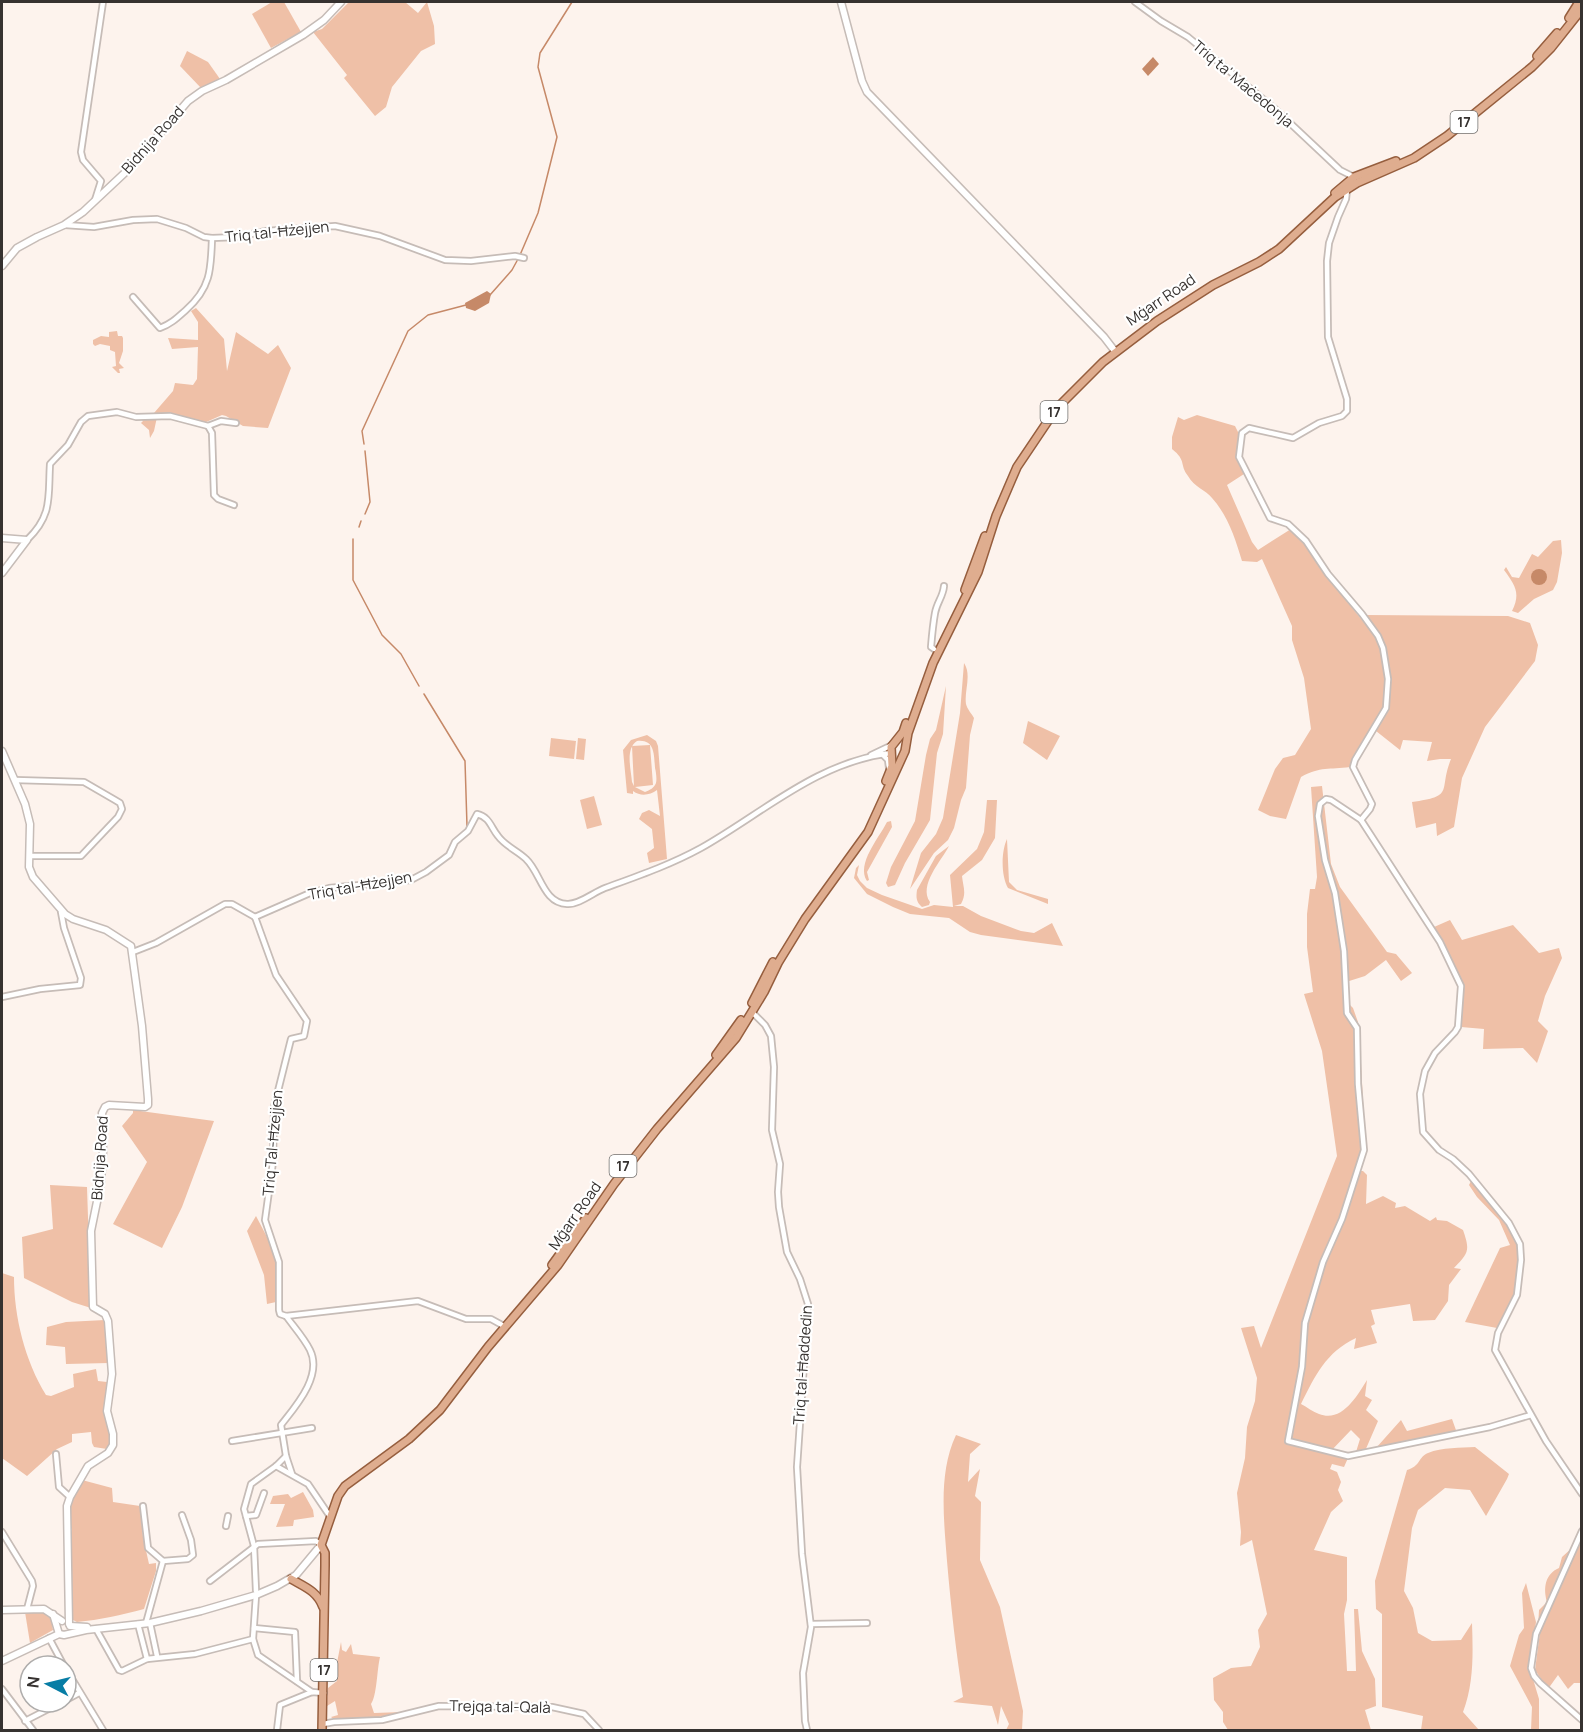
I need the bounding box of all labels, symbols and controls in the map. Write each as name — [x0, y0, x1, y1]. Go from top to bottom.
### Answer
street label: Triq ta' Maċedonja — [1188, 35, 1298, 132]
street label: Bidnija Road — [117, 101, 189, 178]
road number: 17 — [1450, 111, 1478, 133]
street label: Triq tal-Ħżejjen — [224, 216, 330, 247]
street label: Mġarr Road — [1122, 269, 1199, 330]
road number: 17 — [1040, 401, 1068, 423]
street label: Triq tal-Ħżejjen — [306, 866, 413, 905]
street label: Triq Tal-Ħżejjen — [257, 1089, 288, 1197]
street label: Bidnija Road — [86, 1115, 113, 1201]
road number: 17 — [610, 1155, 636, 1177]
street label: Mġarr Road — [543, 1177, 606, 1254]
street label: Triq tal-Ħaddedin — [788, 1304, 817, 1425]
north arrow — [18, 1654, 78, 1714]
road number: 17 — [310, 1659, 338, 1681]
text: N — [21, 1675, 45, 1689]
street label: Trejqa tal-Qalà — [449, 1695, 551, 1718]

